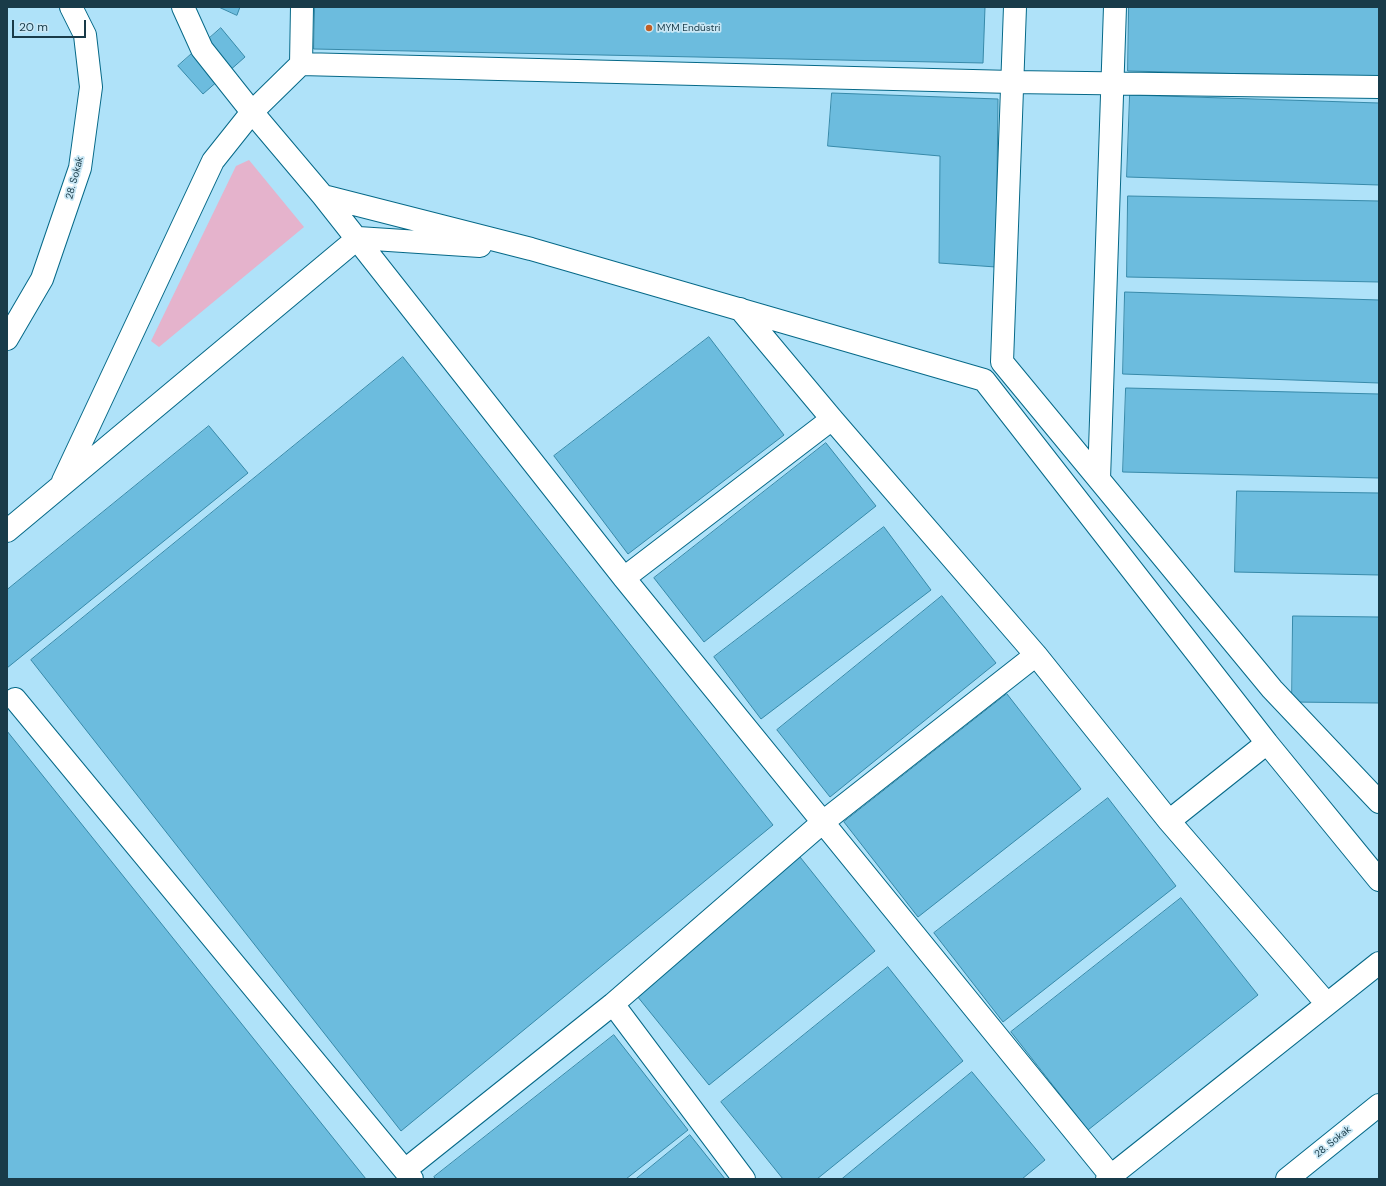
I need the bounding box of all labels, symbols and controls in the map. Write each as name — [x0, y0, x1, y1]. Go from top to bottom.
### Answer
scale bar — [14, 12, 88, 38]
text: 20 m — [19, 19, 48, 35]
place label: MYM Endüstri — [657, 22, 720, 34]
marker: MYM Endüstri — [644, 23, 654, 33]
street label: 28. Sokak — [64, 155, 86, 201]
street label: 28. Sokak — [1312, 1124, 1354, 1160]

